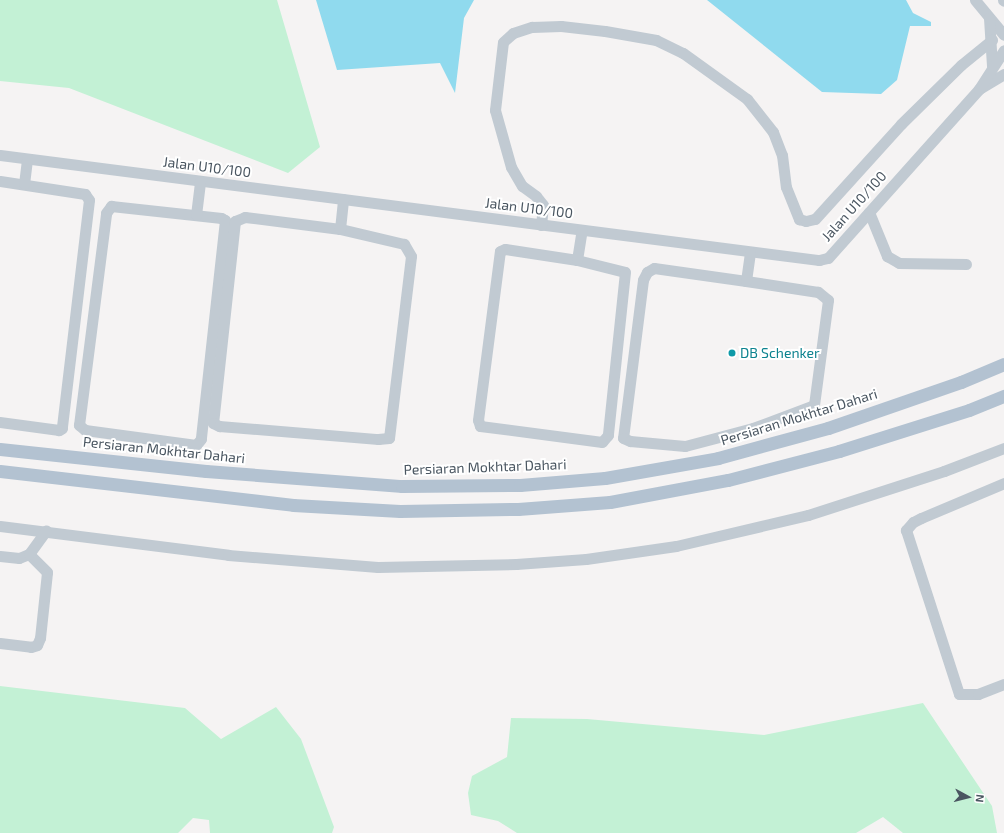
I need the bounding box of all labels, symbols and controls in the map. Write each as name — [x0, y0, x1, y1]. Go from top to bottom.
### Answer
street label: Jalan U10/100 — [162, 153, 252, 181]
street label: Jalan U10/100 — [818, 167, 890, 245]
street label: Jalan U10/100 — [484, 194, 574, 222]
place label: DB Schenker — [740, 345, 820, 361]
marker: DB Schenker — [727, 348, 737, 358]
street label: Persiaran Mokhtar Dahari — [718, 385, 880, 449]
street label: Persiaran Mokhtar Dahari — [82, 433, 246, 467]
street label: Persiaran Mokhtar Dahari — [403, 456, 567, 478]
north arrow — [948, 777, 988, 817]
text: N — [973, 794, 987, 803]

